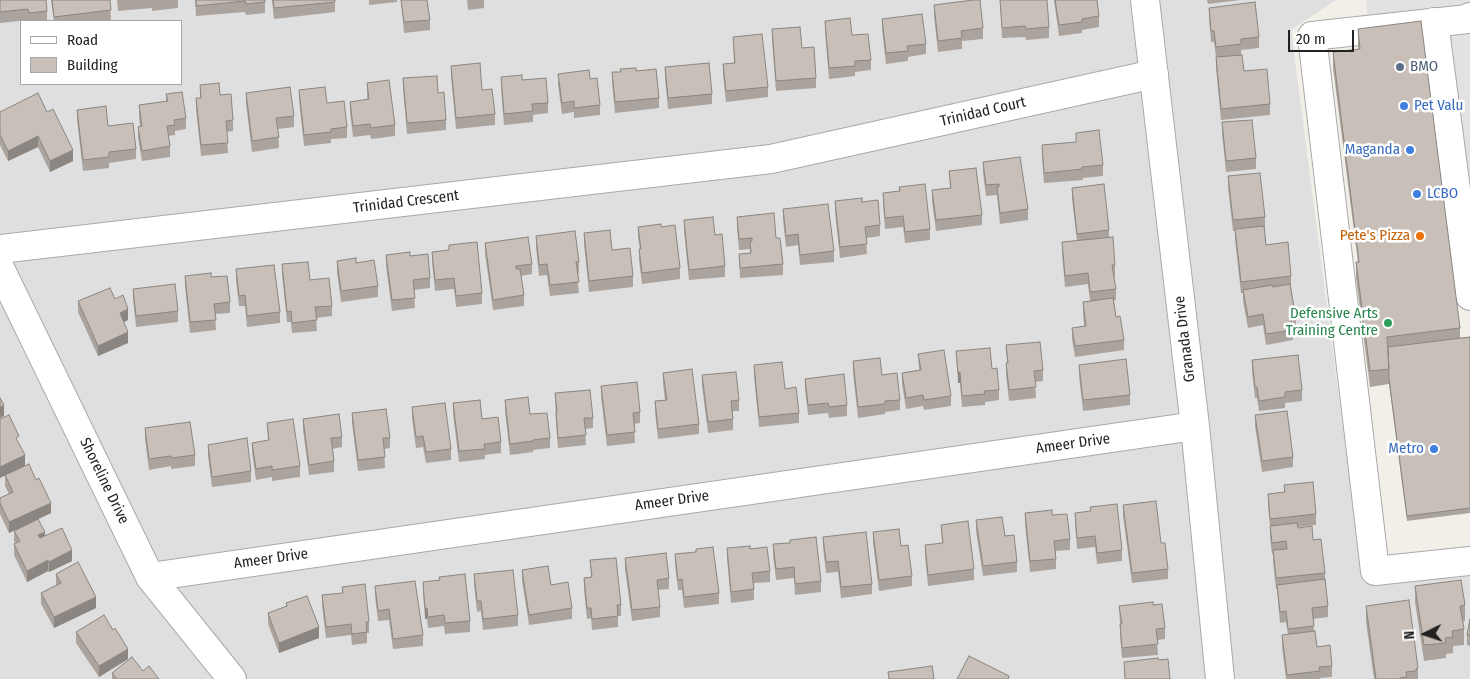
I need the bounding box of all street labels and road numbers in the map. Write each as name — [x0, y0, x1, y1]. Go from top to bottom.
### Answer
street label: Trinidad Court — [938, 93, 1028, 131]
street label: Trinidad Crescent — [352, 187, 460, 217]
street label: Granada Drive — [1171, 295, 1199, 383]
street label: Ameer Drive — [1035, 430, 1111, 458]
street label: Shoreline Drive — [75, 435, 133, 527]
street label: Ameer Drive — [634, 487, 710, 515]
street label: Ameer Drive — [233, 545, 309, 573]

